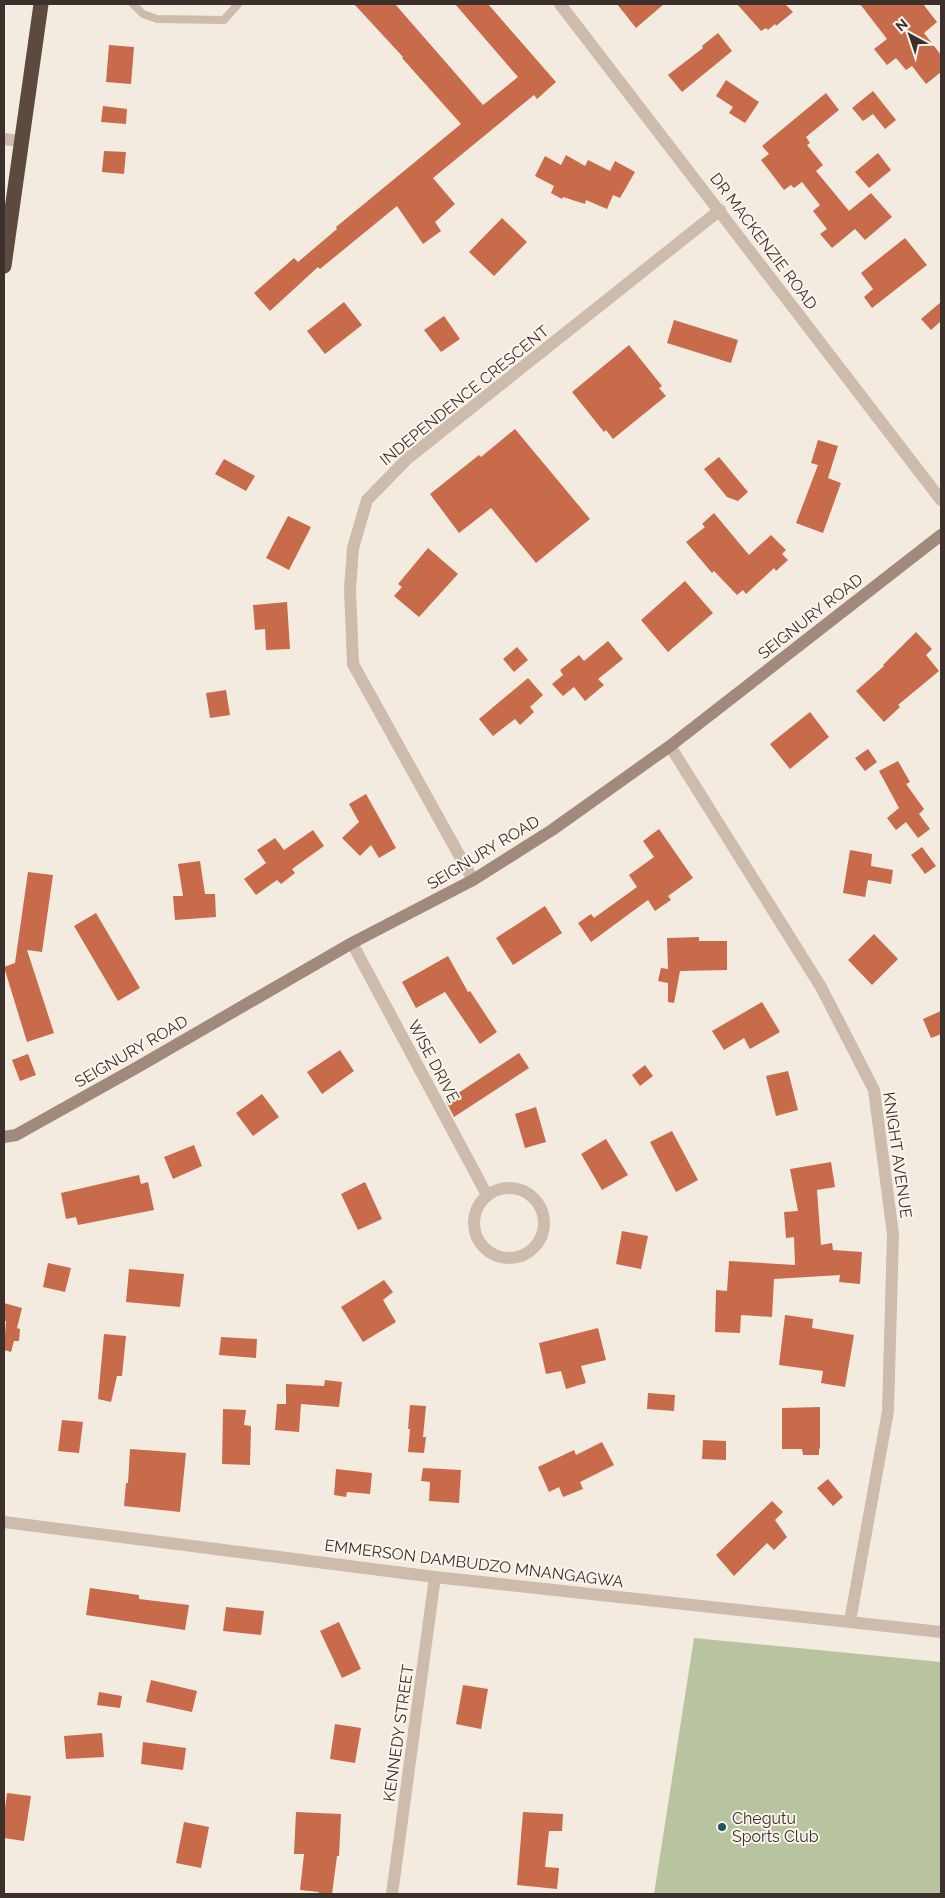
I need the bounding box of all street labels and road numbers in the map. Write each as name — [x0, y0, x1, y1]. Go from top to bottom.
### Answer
street label: DR MACKENZIE ROAD — [706, 169, 821, 313]
street label: INDEPENDENCE CRESCENT — [376, 321, 553, 469]
street label: SEIGNURY ROAD — [754, 570, 866, 663]
street label: SEIGNURY ROAD — [424, 811, 543, 893]
street label: SEIGNURY ROAD — [71, 1011, 191, 1092]
street label: WISE DRIVE — [404, 1017, 463, 1106]
street label: KNIGHT AVENUE — [879, 1091, 916, 1220]
street label: EMMERSON DAMBUDZO MNANGAGWA — [323, 1536, 625, 1591]
street label: KENNEDY STREET — [379, 1663, 418, 1803]

